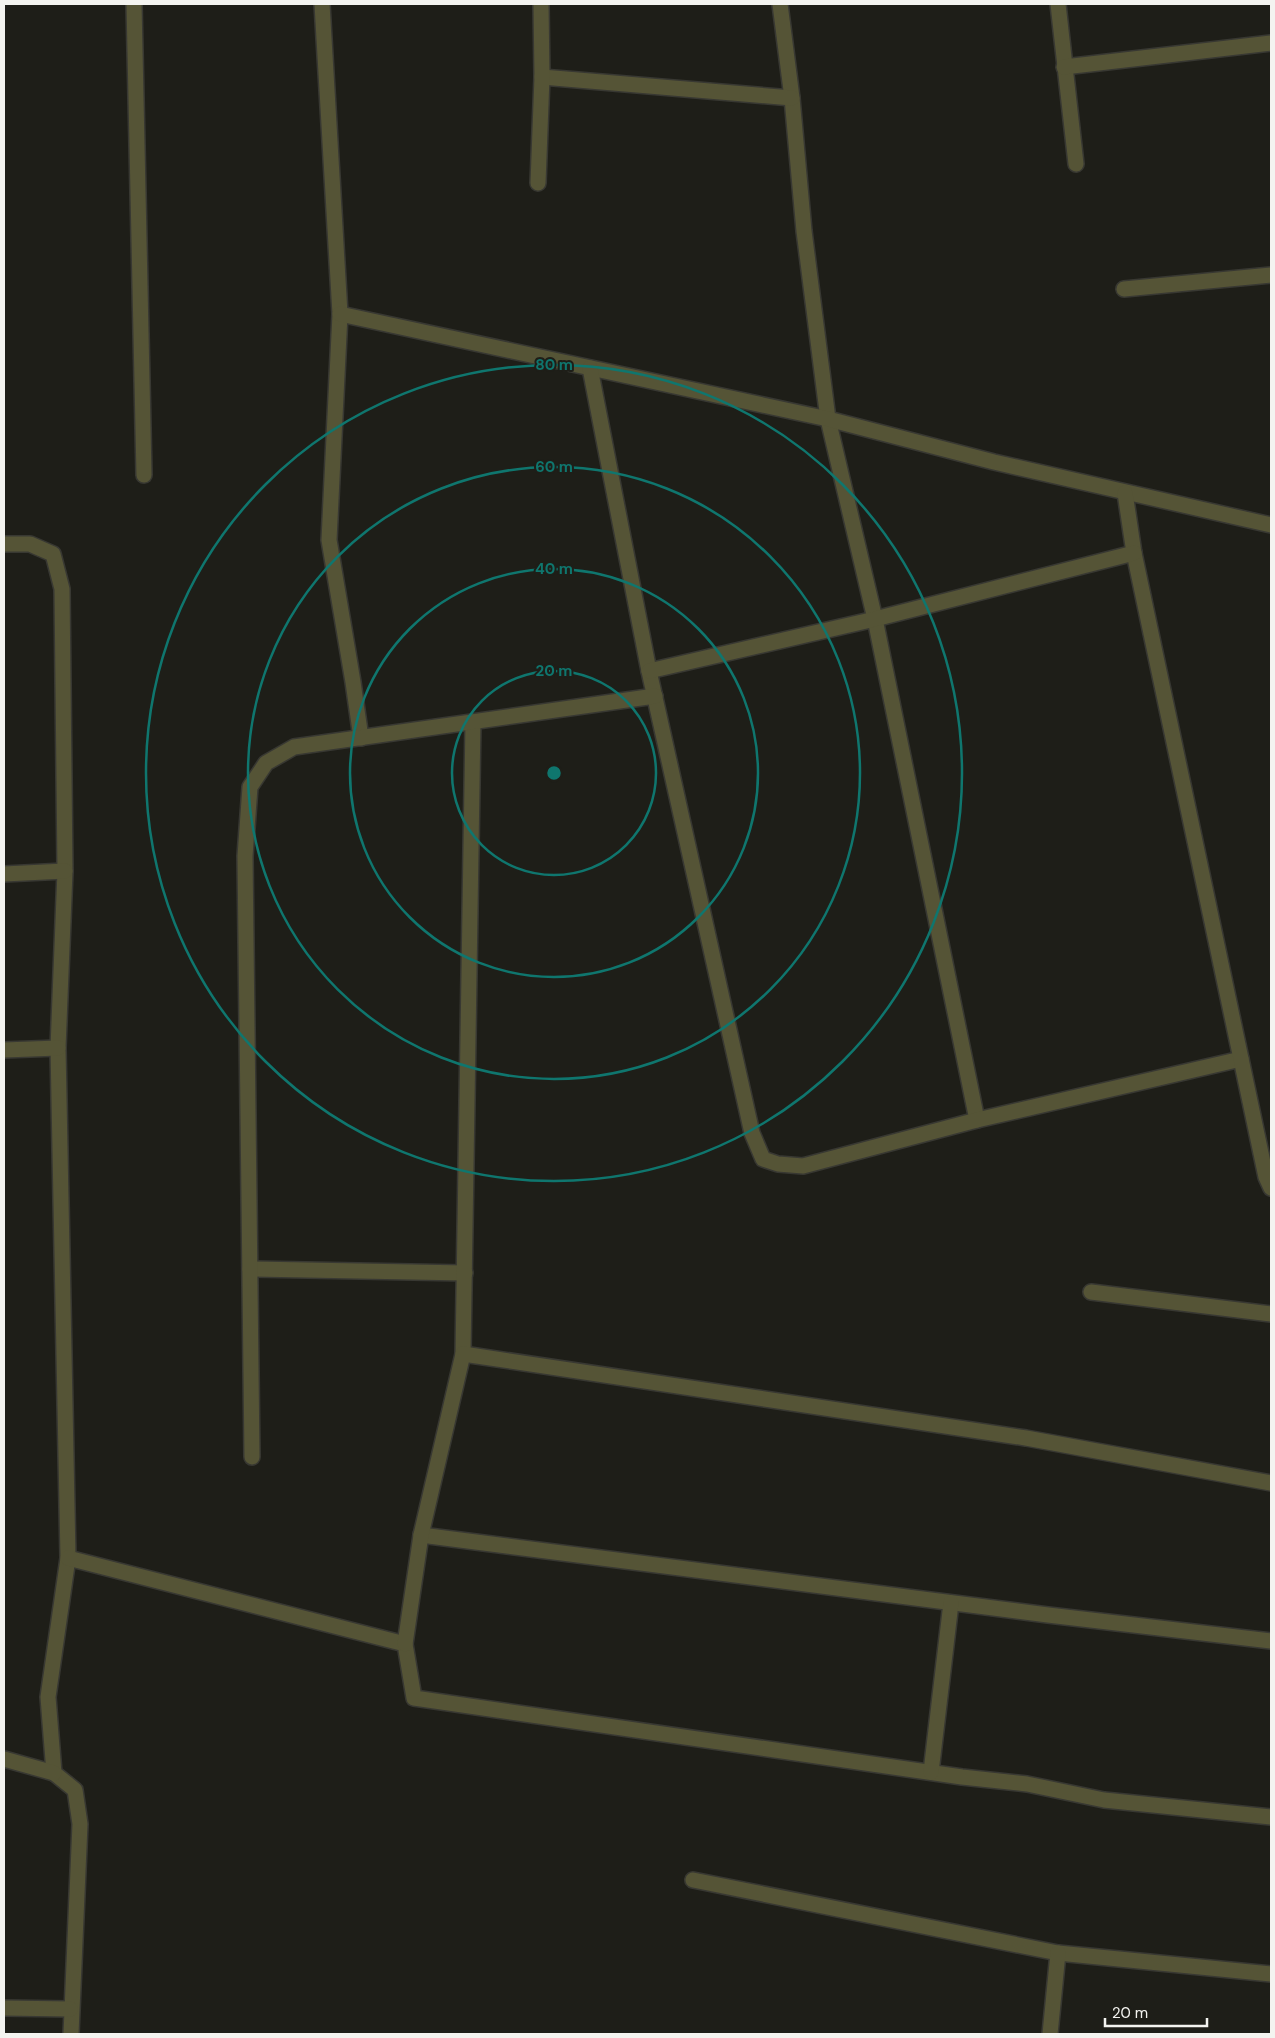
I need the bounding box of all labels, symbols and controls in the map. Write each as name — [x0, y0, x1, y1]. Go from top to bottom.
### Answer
text: 80 m — [535, 355, 573, 375]
text: 60 m — [535, 457, 573, 477]
text: 40 m — [535, 559, 573, 579]
text: 20 m — [536, 661, 572, 681]
centre of rings — [545, 764, 563, 782]
scale bar — [1105, 1996, 1208, 2028]
text: 20 m — [1112, 2003, 1148, 2023]

